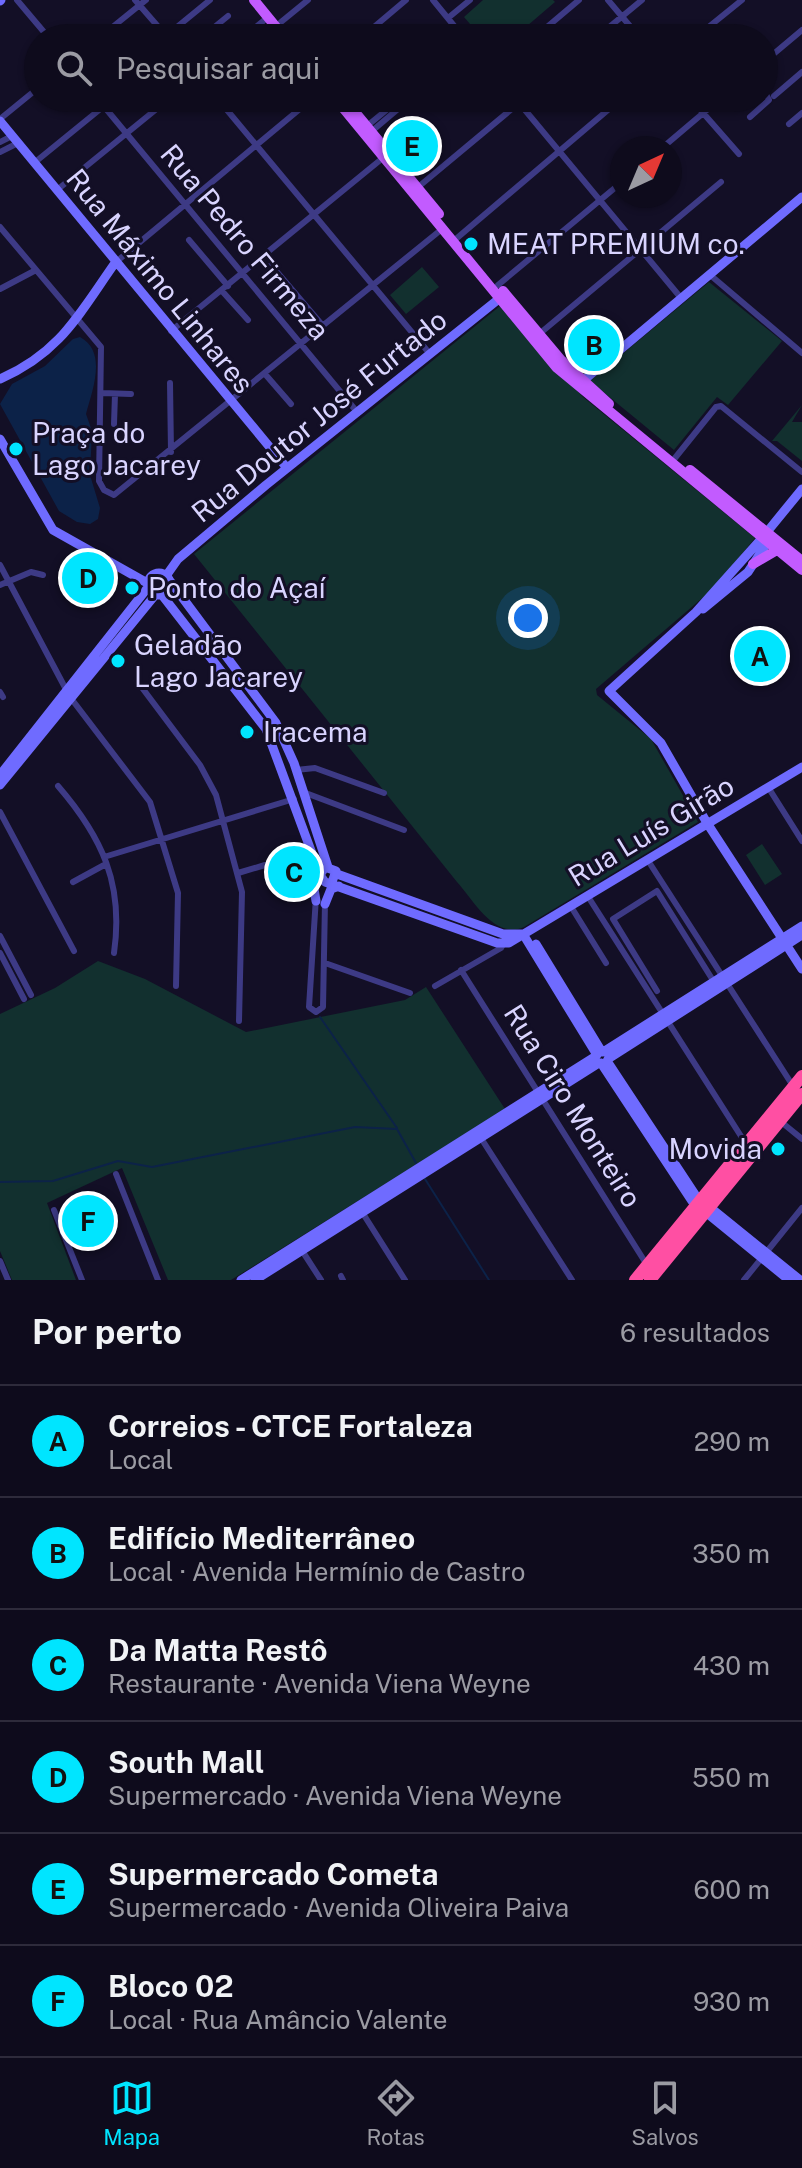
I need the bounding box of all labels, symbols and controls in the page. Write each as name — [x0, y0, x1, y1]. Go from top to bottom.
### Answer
search box — [24, 24, 778, 112]
icon: search — [52, 46, 96, 90]
text: Pesquisar aqui — [116, 50, 320, 86]
pin: E — [386, 116, 438, 176]
north arrow — [610, 136, 682, 208]
street label: Rua Pedro Firmeza — [154, 138, 337, 346]
street label: Rua Máximo Linhares — [60, 162, 261, 399]
place label: MEAT PREMIUM co. — [487, 227, 745, 260]
marker: MEAT PREMIUM co. — [462, 235, 480, 253]
street label: Rua Doutor José Furtado — [185, 303, 453, 529]
pin: B — [568, 315, 620, 375]
place label: Praça do Lago Jacarey — [32, 416, 201, 481]
marker: Praça do Lago Jacarey — [7, 440, 25, 458]
pin: D — [62, 548, 114, 608]
place label: Ponto do Açaí — [148, 571, 327, 604]
marker: Ponto do Açaí — [123, 579, 141, 597]
your location — [508, 598, 548, 638]
pin: A — [734, 626, 786, 686]
place label: Geladão Lago Jacarey — [134, 628, 303, 693]
marker: Geladão Lago Jacarey — [109, 652, 127, 670]
place label: Iracema — [263, 715, 368, 748]
marker: Iracema — [238, 723, 256, 741]
street label: Rua Luís Girão — [562, 768, 739, 893]
pin: C — [268, 842, 320, 902]
street label: Rua Ciro Monteiro — [498, 998, 649, 1213]
place label: Movida — [669, 1132, 762, 1165]
marker: Movida — [769, 1140, 787, 1158]
pin: F — [62, 1191, 114, 1251]
text: Por perto — [32, 1312, 182, 1352]
text: 6 resultados — [620, 1317, 770, 1348]
text: Correios - CTCE Fortaleza — [108, 1408, 473, 1444]
text: A — [49, 1426, 67, 1457]
text: 290 m — [694, 1426, 770, 1457]
text: Local — [108, 1444, 173, 1475]
text: Edifício Mediterrâneo — [108, 1520, 415, 1556]
text: B — [49, 1538, 67, 1569]
text: 350 m — [692, 1538, 770, 1569]
text: Local · Avenida Hermínio de Castro — [108, 1556, 526, 1587]
text: Da Matta Restô — [108, 1632, 328, 1668]
text: C — [49, 1650, 67, 1681]
text: 430 m — [693, 1650, 770, 1681]
text: Restaurante · Avenida Viena Weyne — [108, 1668, 531, 1699]
text: South Mall — [108, 1744, 264, 1780]
text: D — [49, 1762, 67, 1793]
text: 550 m — [692, 1762, 770, 1793]
text: Supermercado · Avenida Viena Weyne — [108, 1780, 562, 1811]
text: Supermercado Cometa — [108, 1856, 439, 1892]
text: E — [50, 1874, 66, 1905]
text: 600 m — [694, 1874, 770, 1905]
text: Supermercado · Avenida Oliveira Paiva — [108, 1892, 569, 1923]
text: Bloco 02 — [108, 1968, 233, 2004]
text: F — [50, 1986, 66, 2017]
text: 930 m — [693, 1986, 770, 2017]
text: Local · Rua Amâncio Valente — [108, 2004, 448, 2035]
tab: Mapa — [103, 2076, 160, 2150]
tab: Rotas — [367, 2076, 425, 2150]
tab: Salvos — [631, 2076, 699, 2150]

